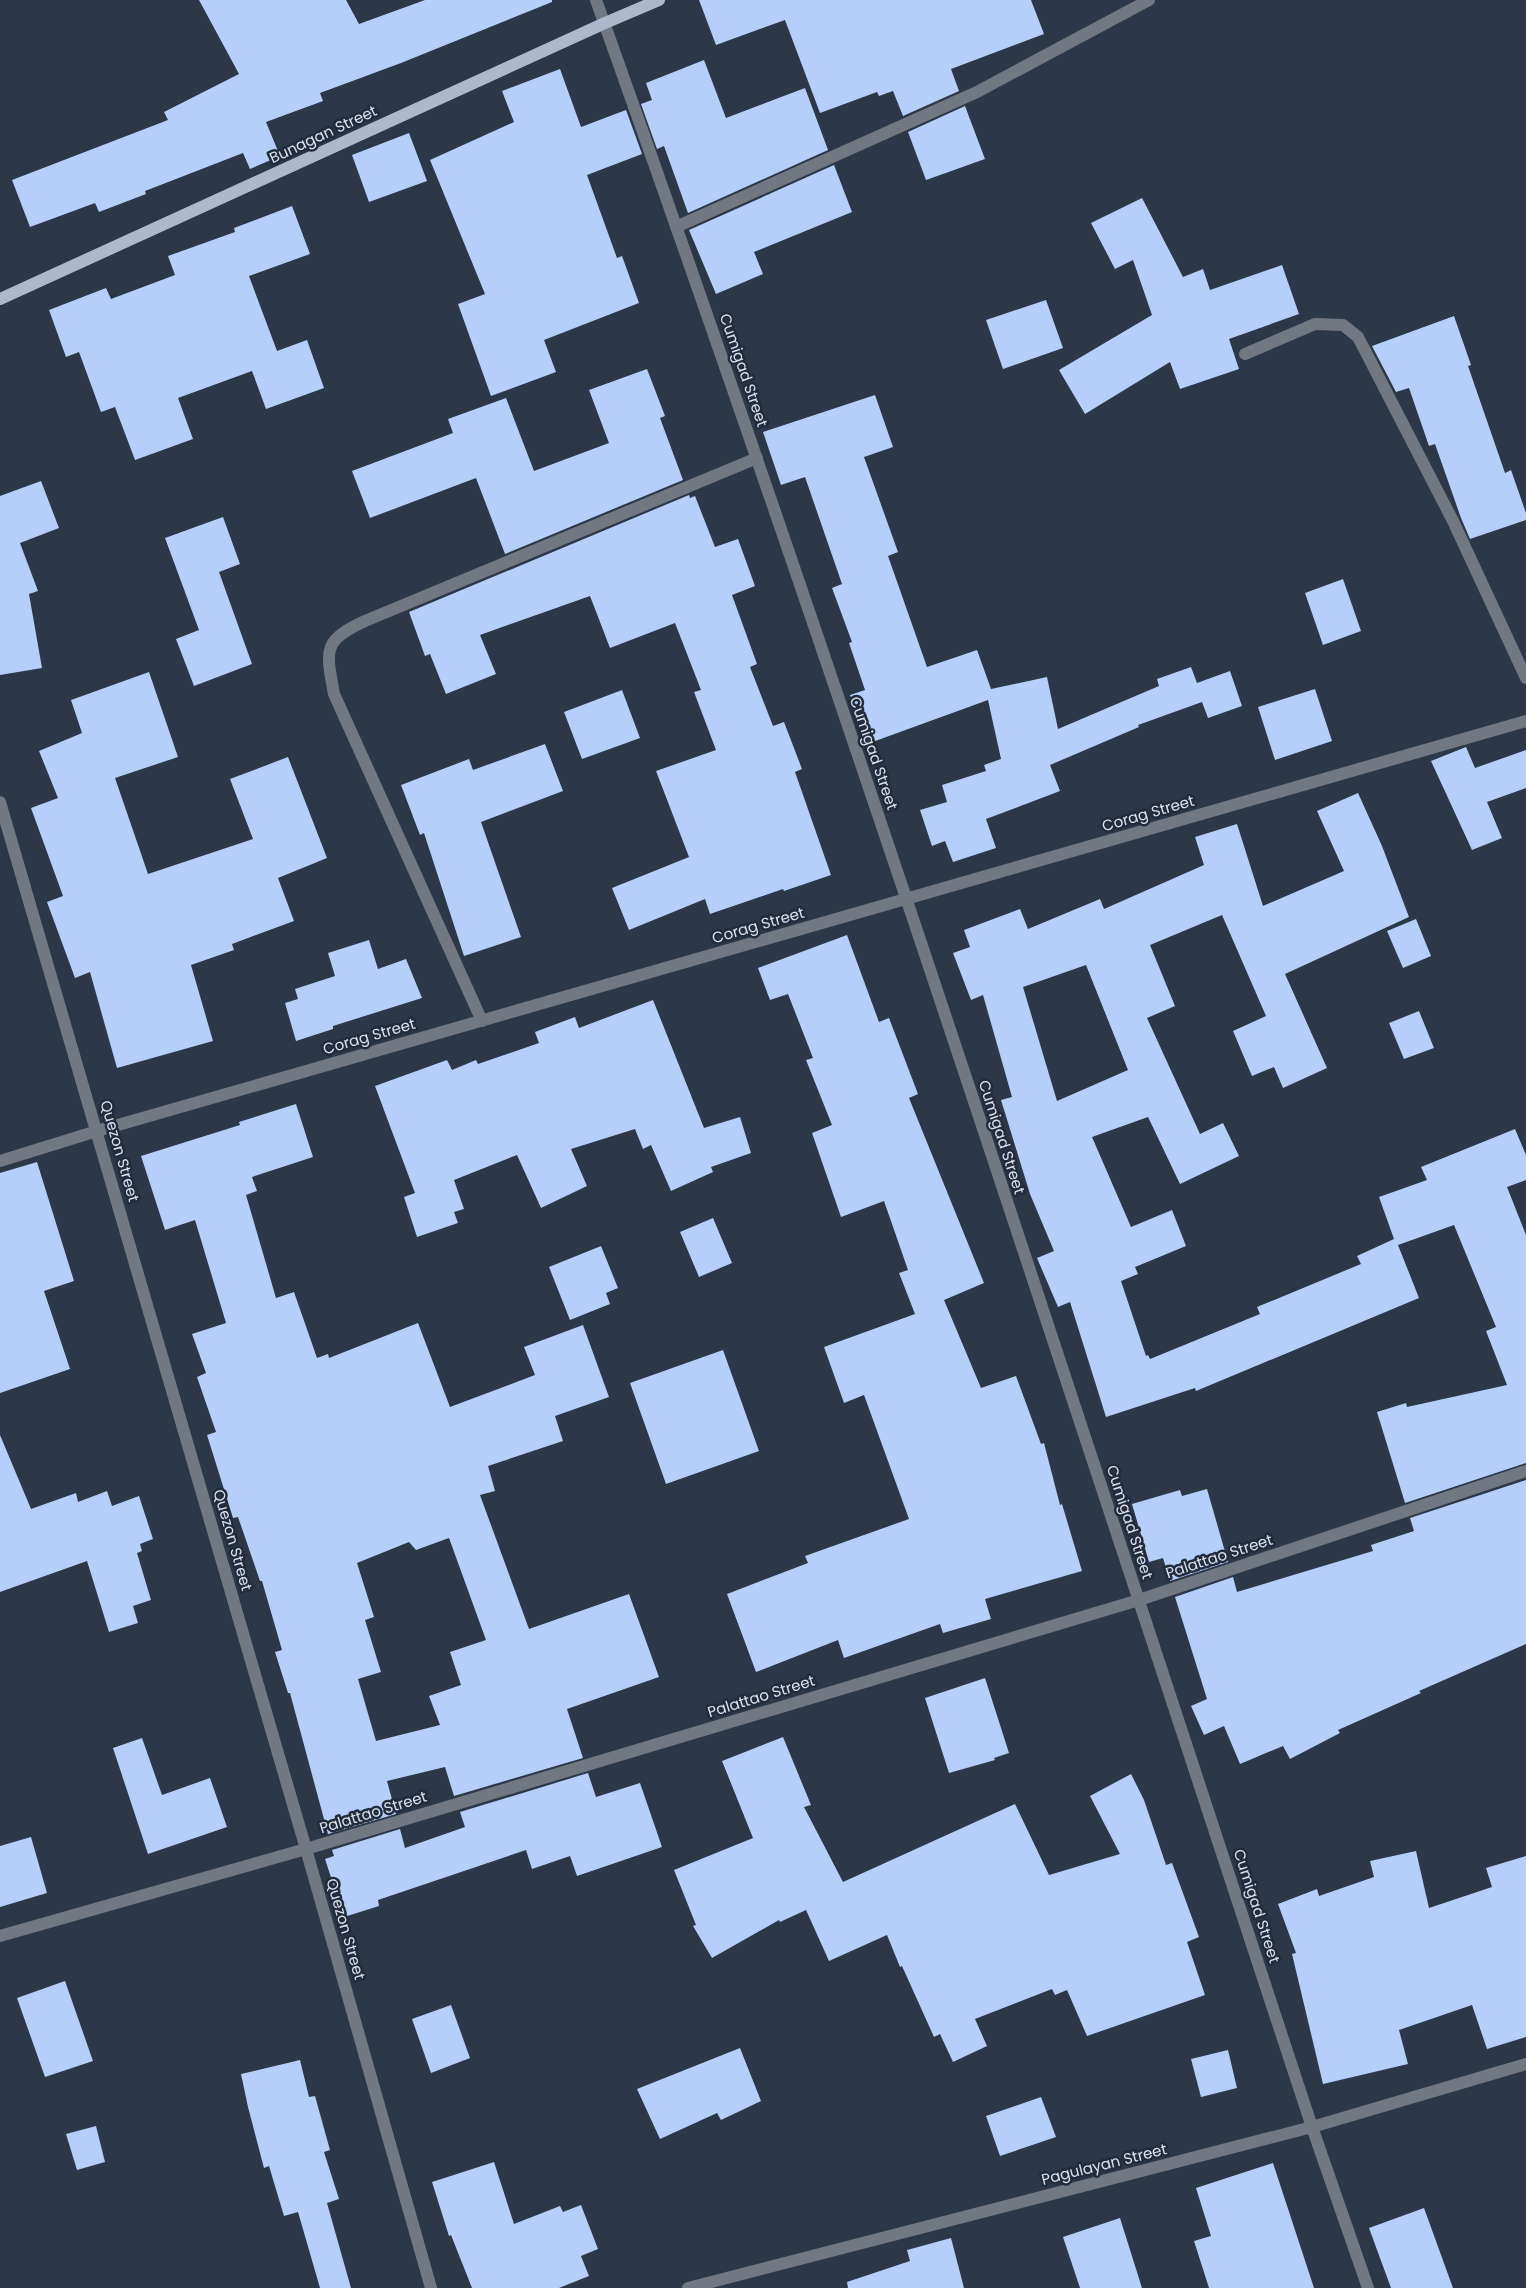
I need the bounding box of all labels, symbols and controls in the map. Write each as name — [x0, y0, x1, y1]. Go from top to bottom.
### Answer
street label: Bunagan Street — [266, 100, 380, 168]
street label: Cumigad Street — [715, 310, 773, 430]
street label: Cumigad Street — [845, 693, 903, 813]
street label: Corag Street — [1099, 790, 1197, 836]
street label: Corag Street — [709, 902, 807, 948]
street label: Corag Street — [320, 1013, 418, 1059]
street label: Cumigad Street — [974, 1077, 1030, 1197]
street label: Quezon Street — [95, 1098, 145, 1204]
street label: Cumigad Street — [1102, 1462, 1158, 1582]
street label: Quezon Street — [208, 1487, 258, 1593]
street label: Palattao Street — [1163, 1529, 1275, 1583]
street label: Palattao Street — [705, 1670, 817, 1722]
street label: Palattao Street — [317, 1786, 429, 1838]
street label: Cumigad Street — [1229, 1846, 1285, 1966]
street label: Quezon Street — [321, 1876, 371, 1982]
street label: Pagulayan Street — [1039, 2138, 1169, 2190]

